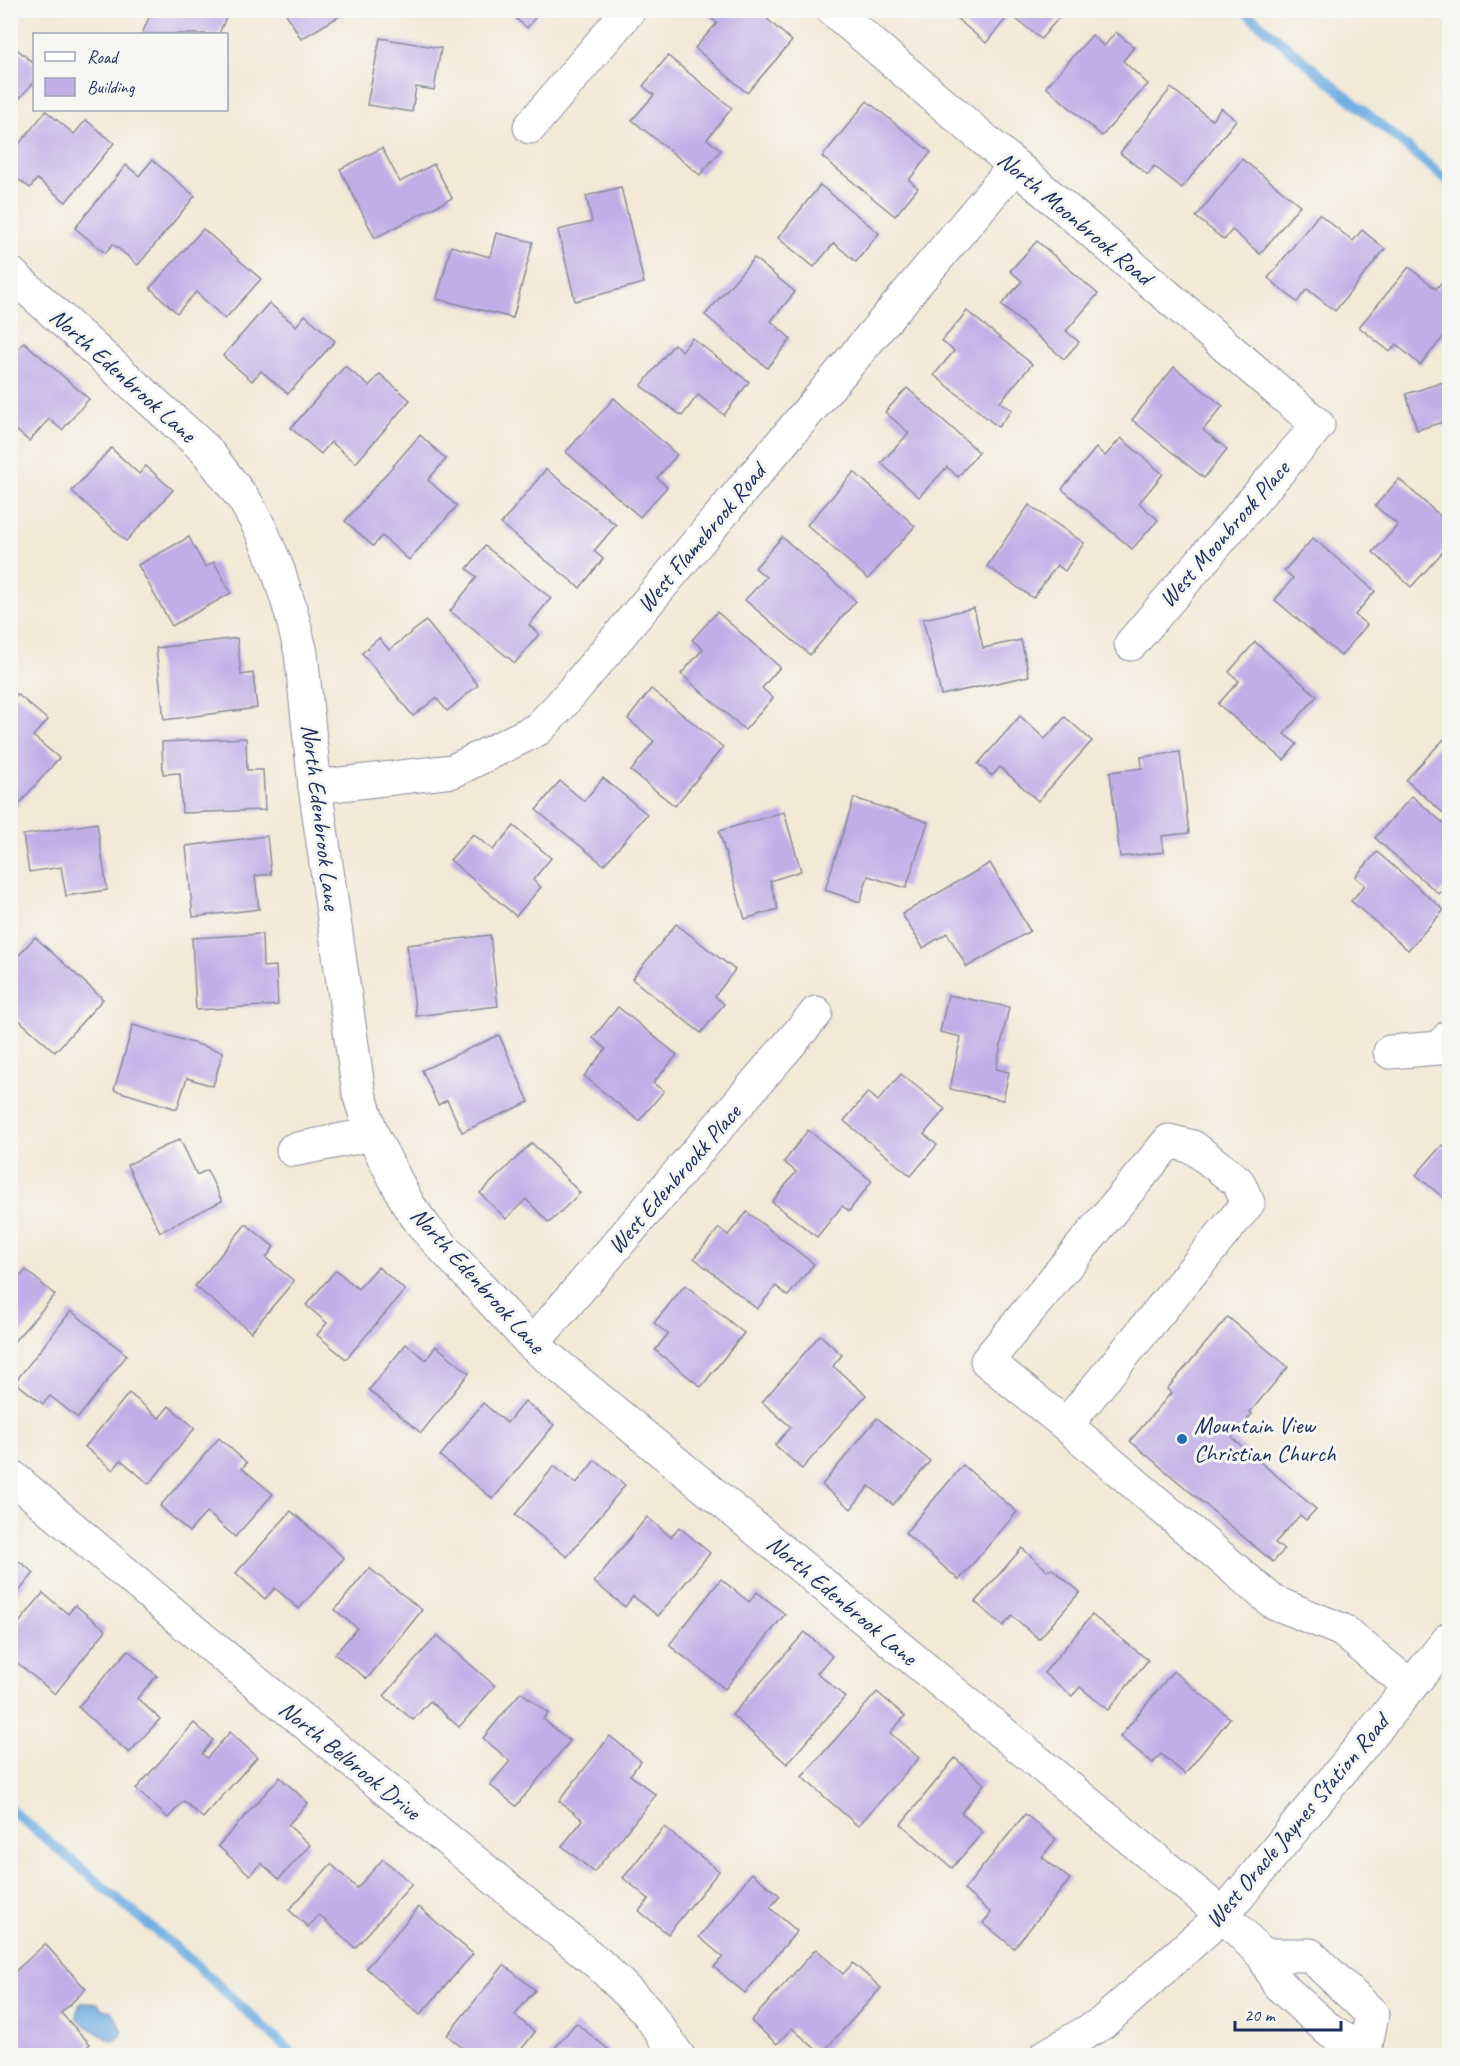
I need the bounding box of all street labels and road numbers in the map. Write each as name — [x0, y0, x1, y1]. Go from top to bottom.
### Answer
street label: North Moonbrook Road — [992, 145, 1161, 294]
street label: North Edenbrook Lane — [44, 301, 204, 450]
street label: West Moonbrook Place — [1152, 453, 1297, 613]
street label: West Flamebrook Road — [630, 455, 774, 619]
street label: North Edenbrook Lane — [295, 722, 348, 914]
street label: West Edenbrookk Place — [601, 1096, 749, 1260]
street label: North Edenbrook Lane — [404, 1201, 553, 1361]
street label: North Edenbrook Lane — [761, 1528, 925, 1673]
street label: North Belbrook Drive — [273, 1694, 429, 1828]
street label: West Oracle Jaynes Station Road — [1199, 1705, 1398, 1934]

